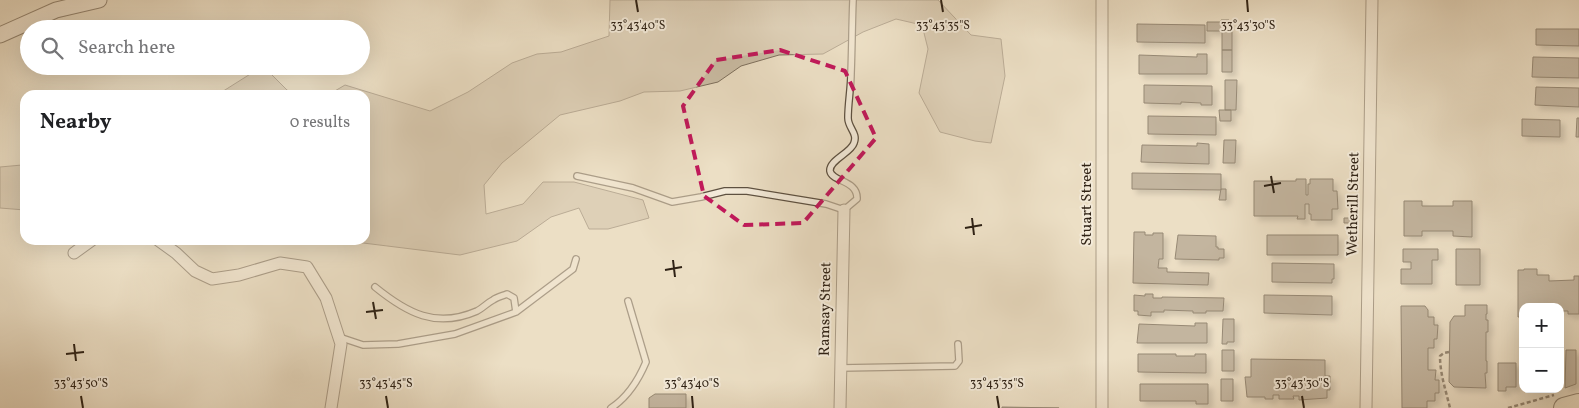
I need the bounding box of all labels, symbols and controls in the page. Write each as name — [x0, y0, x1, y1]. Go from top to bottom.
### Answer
text: 33°43'40"S — [611, 18, 665, 34]
text: 33°43'35"S — [916, 18, 970, 34]
text: 33°43'30"S — [1221, 18, 1275, 34]
search box — [20, 20, 370, 75]
icon: search — [38, 34, 66, 62]
text: Search here — [78, 35, 175, 61]
text: Nearby — [40, 108, 111, 137]
text: 0 results — [290, 112, 350, 134]
street label: Wetherill Street — [1343, 152, 1365, 256]
street label: Stuart Street — [1077, 162, 1098, 246]
street label: Ramsay Street — [815, 262, 837, 356]
map controls — [1519, 303, 1564, 393]
button: + — [1519, 303, 1564, 348]
button: − — [1519, 348, 1564, 393]
text: 33°43'50"S — [54, 376, 108, 392]
text: 33°43'45"S — [359, 376, 413, 392]
text: 33°43'40"S — [665, 376, 719, 392]
text: 33°43'35"S — [970, 376, 1024, 392]
text: 33°43'30"S — [1275, 376, 1329, 392]

